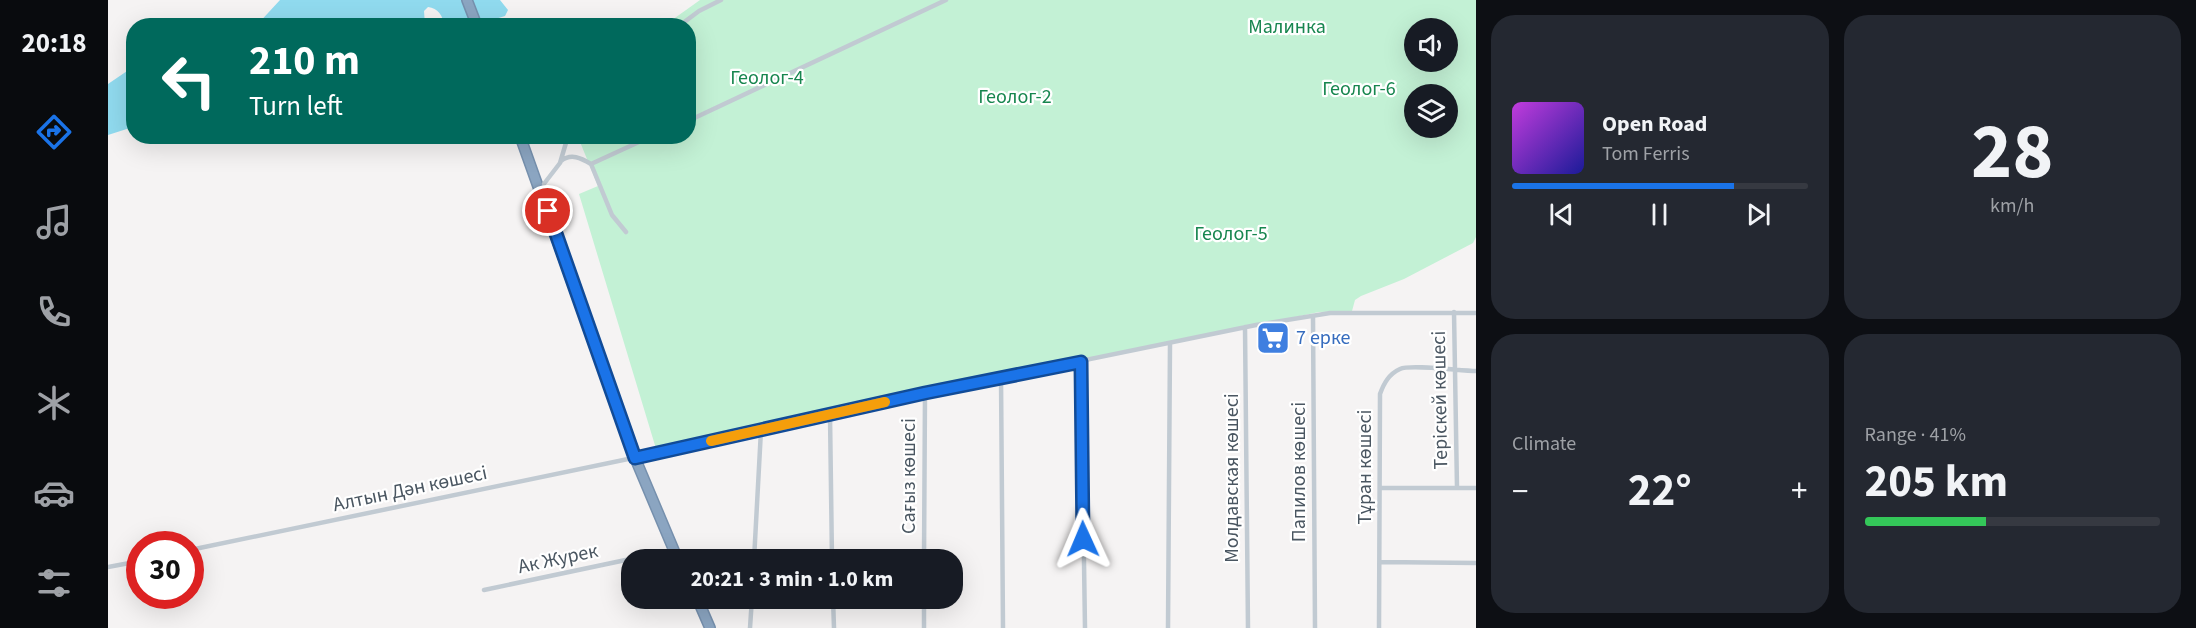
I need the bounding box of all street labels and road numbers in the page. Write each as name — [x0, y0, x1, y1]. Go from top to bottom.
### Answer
street label: Теріскей көшесі — [1425, 330, 1455, 470]
street label: Молдавская көшесі — [1218, 393, 1246, 563]
street label: Папилов көшесі — [1285, 402, 1313, 542]
street label: Тұран көшесі — [1351, 410, 1379, 524]
street label: Сағыз көшесі — [895, 418, 923, 534]
street label: Алтын Дән көшесі — [330, 459, 490, 519]
street label: Ак Журек — [515, 537, 601, 581]

